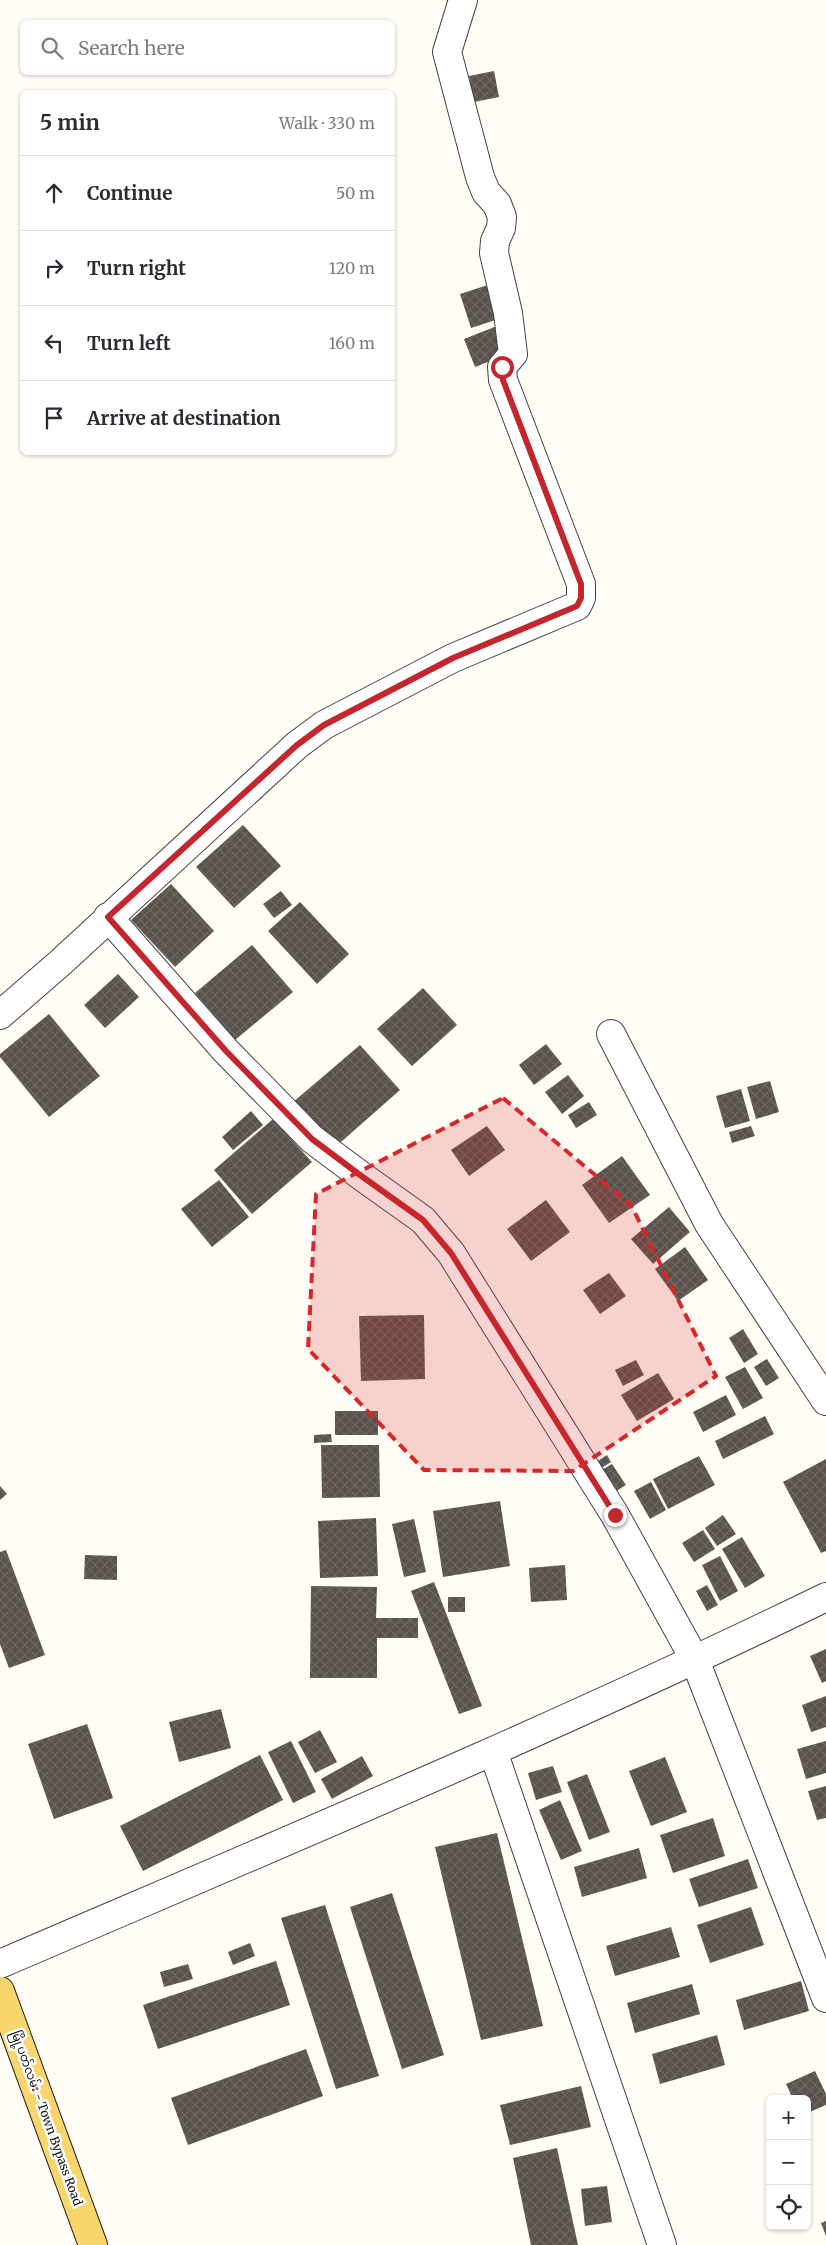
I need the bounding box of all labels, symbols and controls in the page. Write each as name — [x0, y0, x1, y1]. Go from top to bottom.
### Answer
search box — [20, 20, 395, 75]
icon: search — [38, 34, 66, 62]
text: Search here — [78, 36, 185, 60]
text: 5 min — [40, 109, 100, 136]
text: Walk · 330 m — [279, 113, 375, 133]
icon: ahead — [40, 179, 68, 207]
text: Continue — [87, 181, 173, 205]
text: 50 m — [336, 183, 375, 203]
icon: right — [40, 254, 68, 282]
text: Turn right — [87, 256, 186, 280]
text: 120 m — [329, 258, 375, 278]
icon: left — [40, 329, 68, 357]
text: Turn left — [87, 331, 171, 355]
text: 160 m — [329, 333, 375, 353]
route start — [491, 356, 514, 379]
icon: arrive — [40, 404, 68, 432]
text: Arrive at destination — [87, 406, 281, 430]
route end — [604, 1504, 627, 1527]
street label: မြို့ပတ်လမ်း - Town Bypass Road — [5, 2028, 87, 2209]
map controls — [766, 2095, 811, 2230]
button: + — [766, 2095, 811, 2140]
button: − — [766, 2140, 811, 2185]
button: locate — [766, 2185, 811, 2230]

